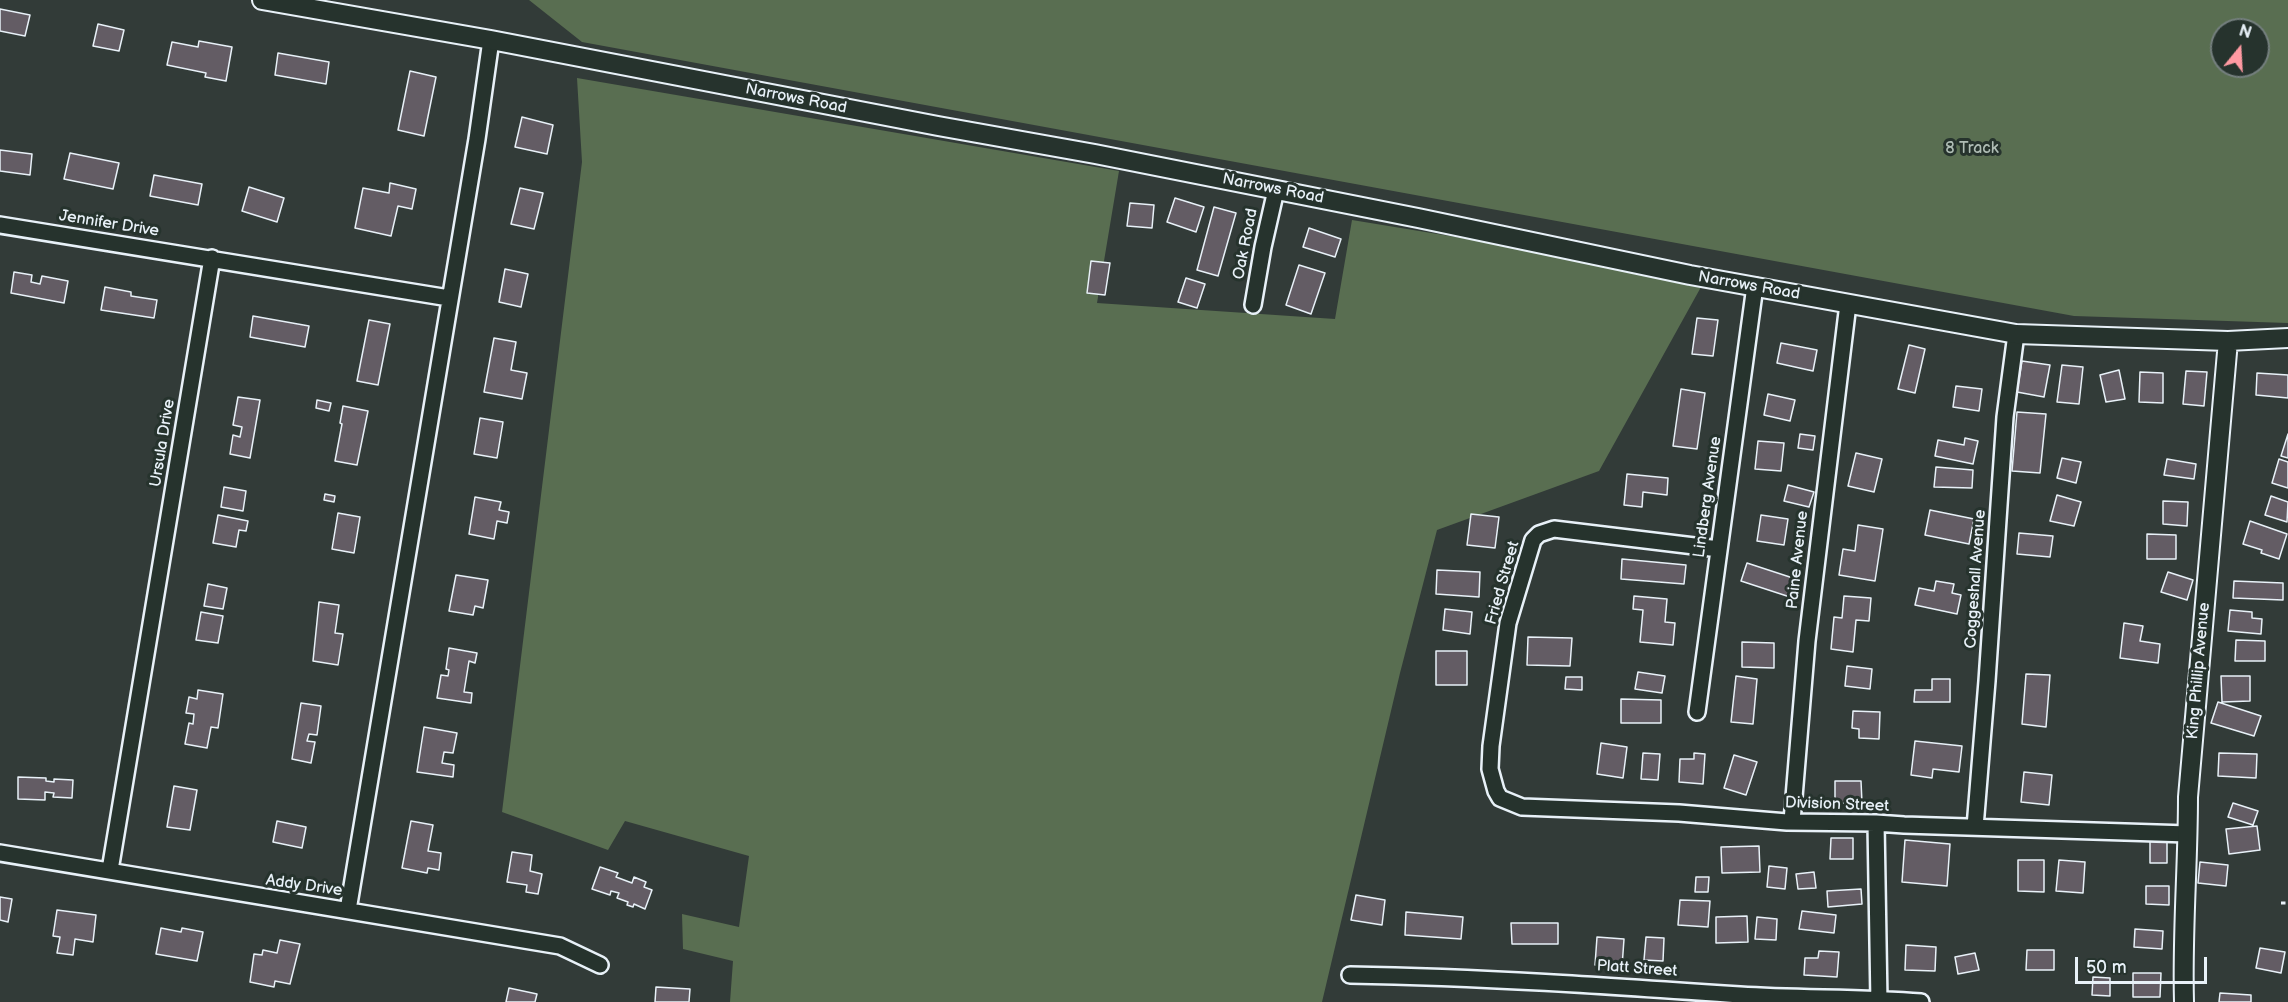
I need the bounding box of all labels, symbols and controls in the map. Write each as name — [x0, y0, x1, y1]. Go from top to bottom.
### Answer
north arrow — [2210, 18, 2270, 78]
text: N — [2236, 21, 2254, 43]
street label: Narrows Road — [744, 80, 848, 118]
park label: 8 Track — [1945, 139, 1999, 159]
street label: Narrows Road — [1221, 170, 1325, 208]
street label: Jennifer Drive — [58, 207, 160, 241]
street label: Oak Road — [1230, 207, 1262, 281]
street label: Narrows Road — [1697, 268, 1801, 304]
street label: Ursula Drive — [147, 398, 179, 488]
street label: Lindberg Avenue — [1690, 435, 1726, 559]
street label: Coggeshall Avenue — [1962, 509, 1990, 649]
street label: Paine Avenue — [1783, 510, 1813, 610]
street label: Fried Street — [1482, 539, 1524, 627]
street label: King Phillip Avenue — [2183, 602, 2215, 740]
street label: Division Street — [1785, 794, 1889, 816]
street label: Addy Drive — [265, 871, 343, 901]
scale bar — [2078, 945, 2210, 983]
street label: Platt Street — [1596, 957, 1678, 981]
text: 50 m — [2086, 957, 2127, 978]

